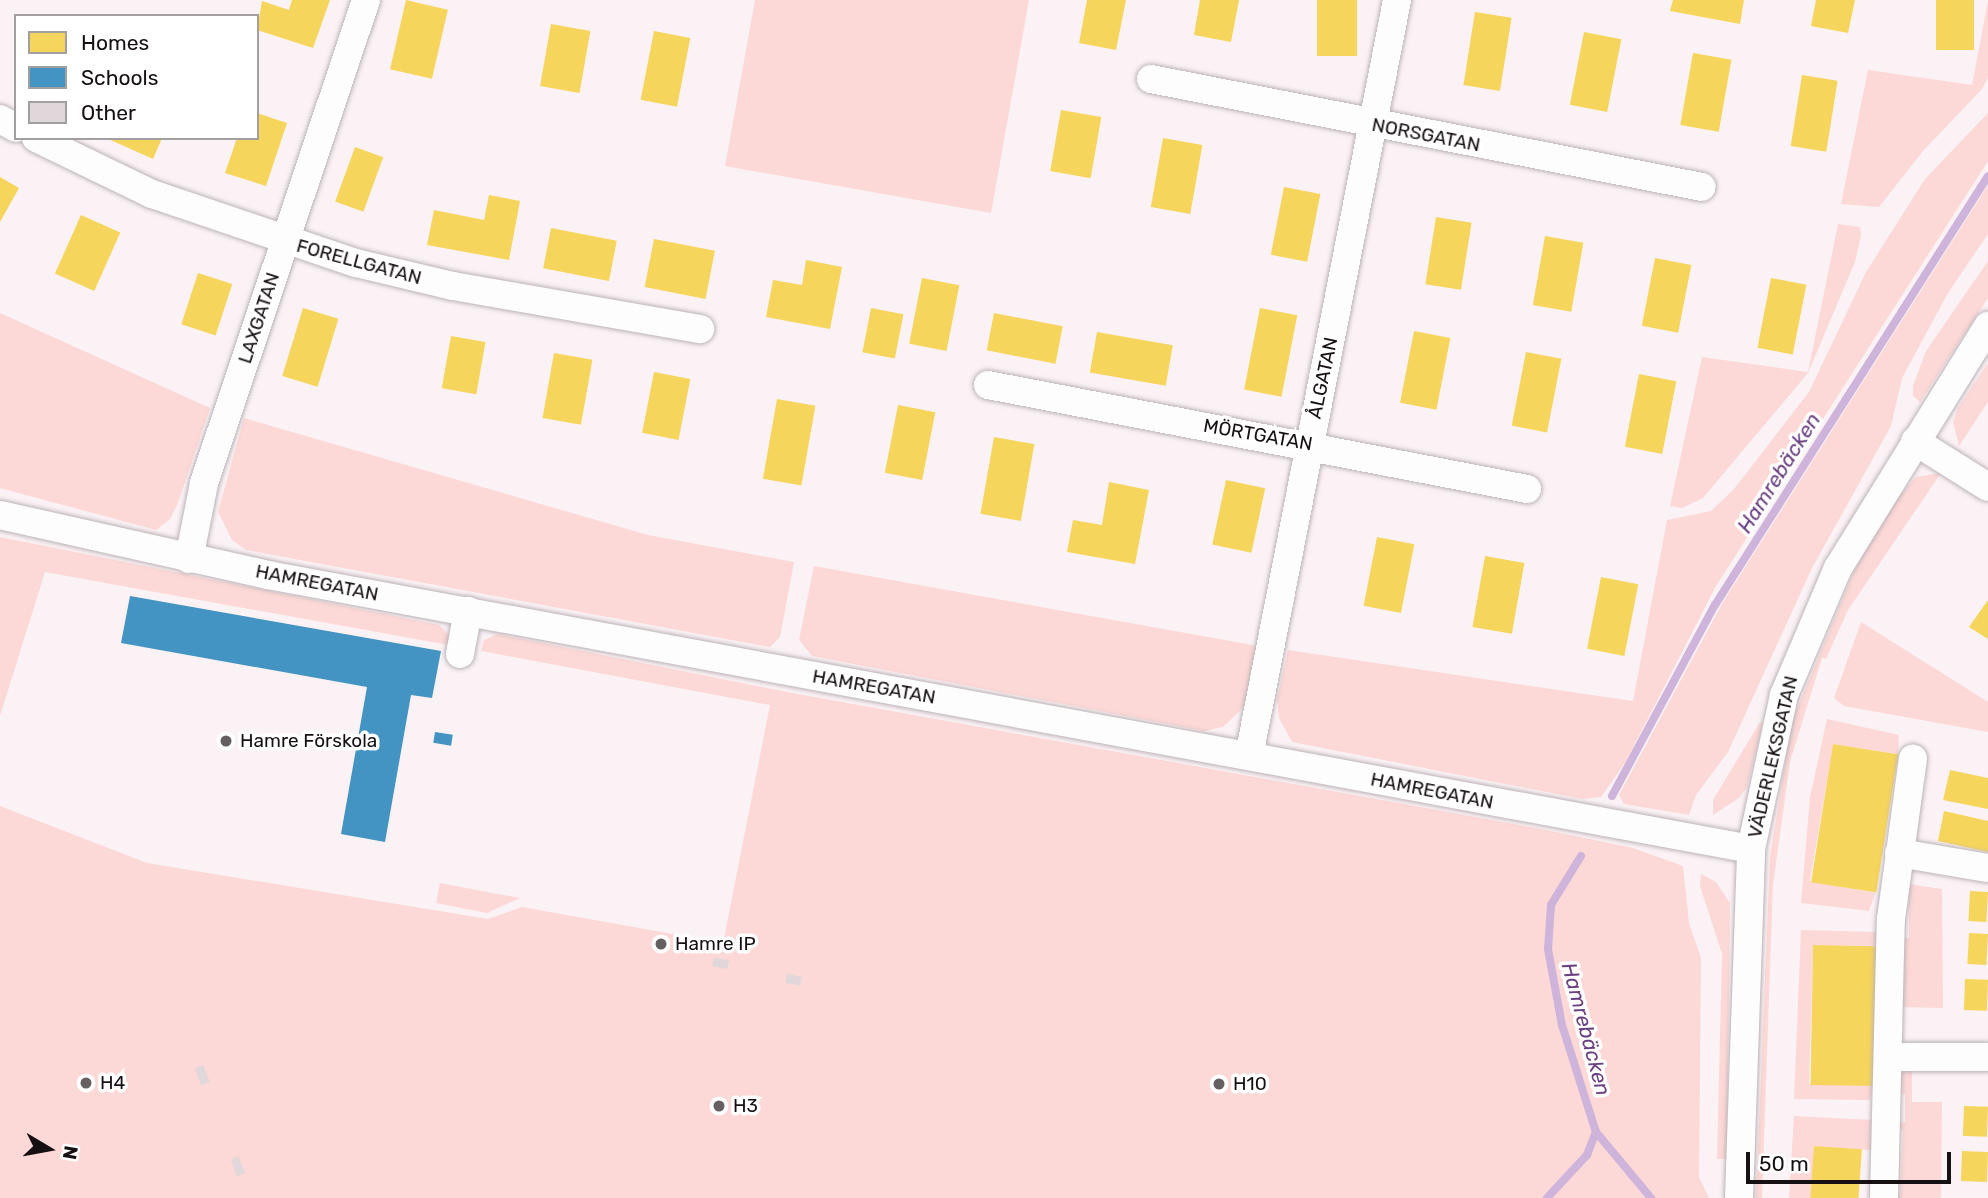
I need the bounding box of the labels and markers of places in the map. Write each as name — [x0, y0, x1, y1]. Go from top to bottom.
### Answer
place label: Hamre Förskola — [240, 730, 377, 752]
marker: Hamre Förskola — [218, 733, 234, 749]
place label: Hamre IP — [675, 933, 756, 955]
marker: Hamre IP — [653, 936, 669, 952]
place label: H4 — [100, 1072, 125, 1094]
place label: H10 — [1233, 1073, 1267, 1095]
marker: H4 — [78, 1075, 94, 1091]
marker: H10 — [1211, 1076, 1227, 1092]
place label: H3 — [733, 1095, 758, 1117]
marker: H3 — [711, 1098, 727, 1114]

